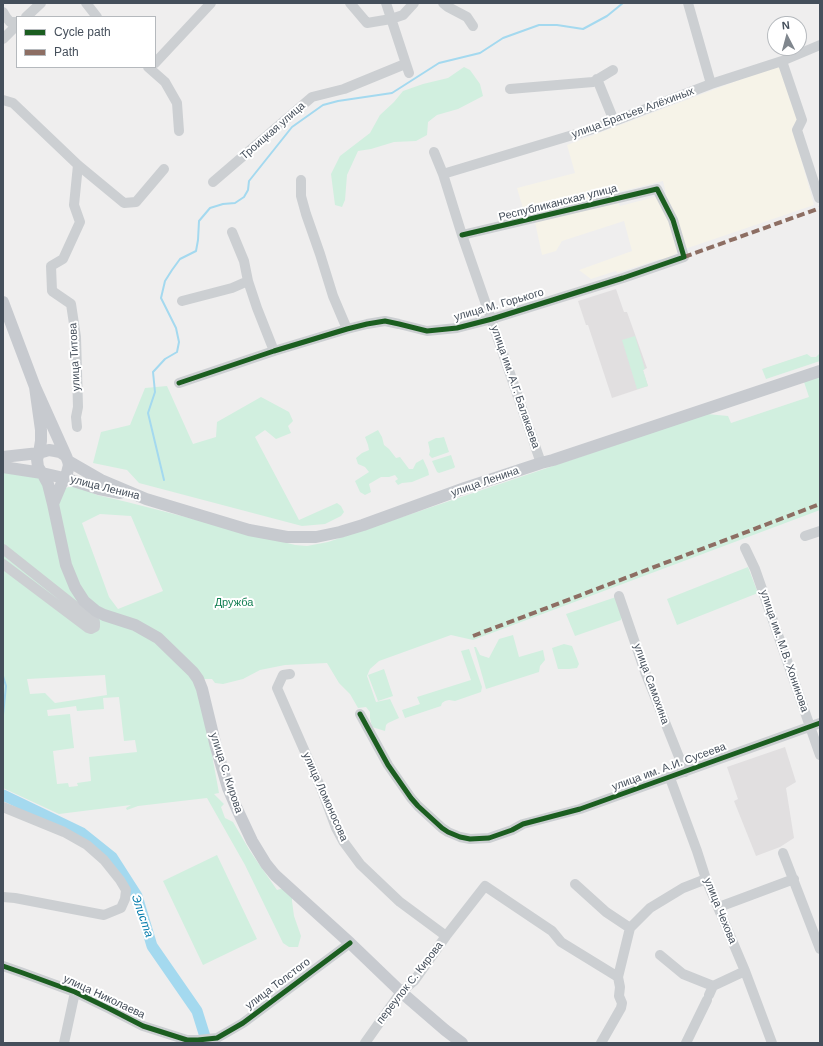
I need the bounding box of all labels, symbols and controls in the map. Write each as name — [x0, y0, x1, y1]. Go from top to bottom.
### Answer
legend — [16, 16, 156, 68]
north arrow — [767, 16, 807, 56]
text: N — [781, 19, 790, 31]
text: Cycle path — [54, 25, 111, 39]
text: Path — [54, 45, 79, 59]
street label: улица Братьев Алёхиных — [570, 85, 696, 141]
street label: Троицкая улица — [238, 99, 308, 163]
street label: Республиканская улица — [497, 182, 619, 224]
street label: улица М. Горького — [453, 286, 545, 324]
street label: улица Титова — [67, 322, 83, 392]
street label: улица им. А.Г. Балакаева — [488, 324, 542, 450]
street label: улица Ленина — [449, 464, 521, 500]
street label: улица Ленина — [69, 473, 141, 503]
street label: улица им. М.В. Хонинова — [757, 588, 811, 714]
park label: Дружба — [215, 596, 253, 610]
street label: улица Самохина — [630, 642, 672, 726]
street label: улица С. Кирова — [207, 731, 245, 815]
street label: улица им. А.И. Сусеева — [610, 740, 728, 794]
street label: улица Ломоносова — [299, 750, 351, 844]
street label: улица Чехова — [701, 876, 739, 946]
water label: Элиста — [128, 893, 156, 939]
street label: переулок С. Кирова — [374, 939, 446, 1027]
street label: улица Толстого — [243, 955, 313, 1013]
street label: улица Николаева — [61, 972, 147, 1022]

